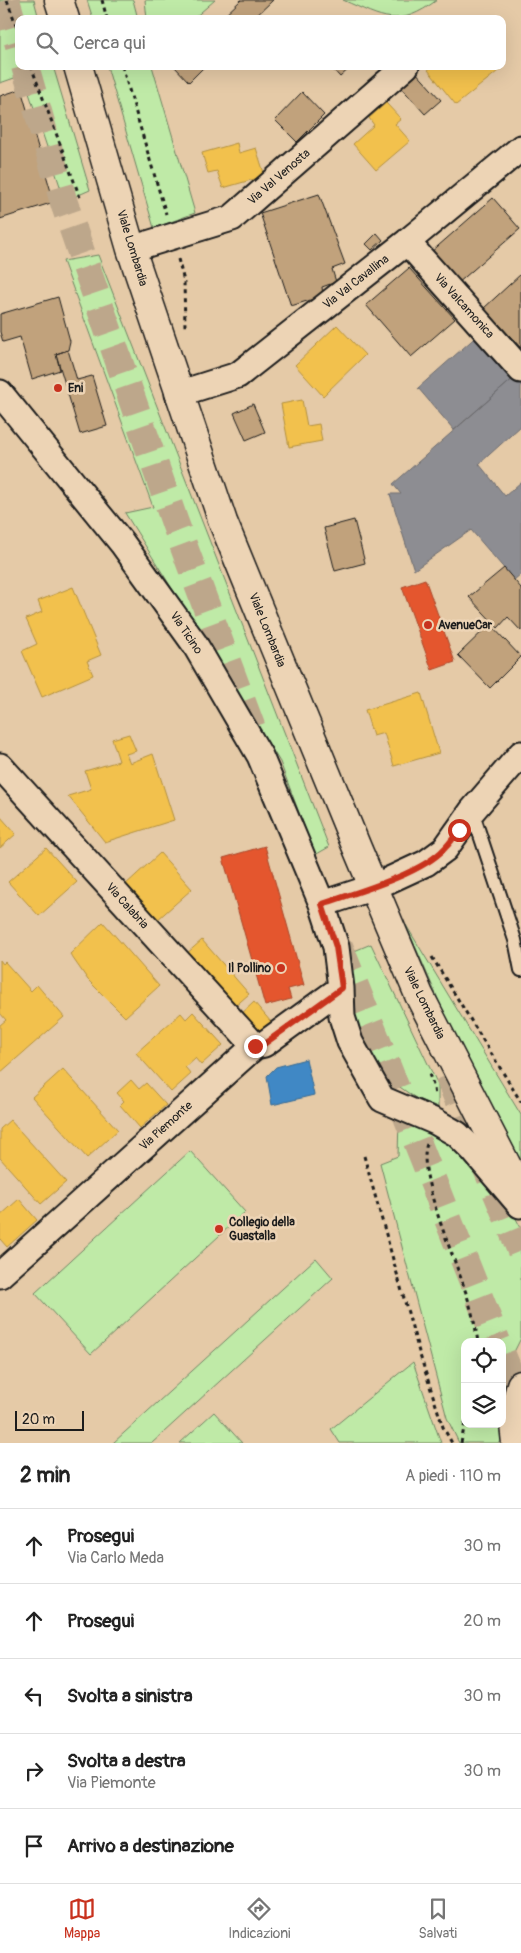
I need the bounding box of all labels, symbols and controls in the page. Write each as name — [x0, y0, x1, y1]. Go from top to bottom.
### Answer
search box — [15, 15, 506, 70]
icon: search — [33, 29, 61, 57]
text: Cerca qui — [73, 31, 145, 55]
street label: Via Val Venosta — [245, 146, 314, 208]
street label: Viale Lombardia — [113, 208, 151, 288]
street label: Via Val Cavallina — [320, 251, 392, 312]
street label: Via Valcamonica — [431, 270, 497, 342]
place label: Eni — [68, 381, 83, 396]
marker: Eni — [52, 382, 64, 394]
street label: Viale Lombardia — [245, 591, 289, 670]
street label: Via Ticino — [166, 609, 206, 658]
place label: AvenueCar — [438, 618, 493, 633]
marker: AvenueCar — [422, 619, 434, 631]
route start — [448, 819, 471, 842]
street label: Via Calabria — [102, 880, 152, 932]
place label: Il Pollino — [228, 961, 272, 976]
marker: Il Pollino — [275, 962, 287, 974]
street label: Viale Lombardia — [400, 964, 448, 1042]
route end — [244, 1035, 267, 1058]
street label: Via Piemonte — [136, 1098, 196, 1154]
place label: Collegio della Guastalla — [229, 1215, 295, 1244]
marker: Collegio della Guastalla — [213, 1223, 225, 1235]
map controls — [461, 1338, 506, 1428]
button: locate — [461, 1338, 506, 1383]
button: layers — [461, 1383, 506, 1428]
scale bar — [15, 1408, 84, 1431]
text: 20 m — [22, 1411, 55, 1428]
text: 2 min — [20, 1462, 70, 1489]
text: A piedi · 110 m — [405, 1466, 501, 1486]
text: Prosegui — [67, 1524, 134, 1548]
icon: ahead — [20, 1532, 48, 1560]
text: 30 m — [463, 1536, 501, 1556]
text: Via Carlo Meda — [67, 1548, 164, 1568]
icon: ahead — [20, 1607, 48, 1635]
text: Prosegui — [67, 1609, 134, 1633]
text: 20 m — [463, 1611, 501, 1631]
icon: left — [20, 1682, 48, 1710]
text: Svolta a sinistra — [67, 1684, 193, 1708]
text: 30 m — [463, 1686, 501, 1706]
text: Svolta a destra — [67, 1749, 186, 1773]
icon: right — [20, 1757, 48, 1785]
text: 30 m — [463, 1761, 501, 1781]
text: Via Piemonte — [67, 1773, 156, 1793]
icon: arrive — [20, 1832, 48, 1860]
text: Arrivo a destinazione — [67, 1834, 234, 1858]
tab: Mappa — [64, 1895, 100, 1942]
tab: Indicazioni — [228, 1895, 291, 1942]
tab: Salvati — [418, 1895, 457, 1942]

